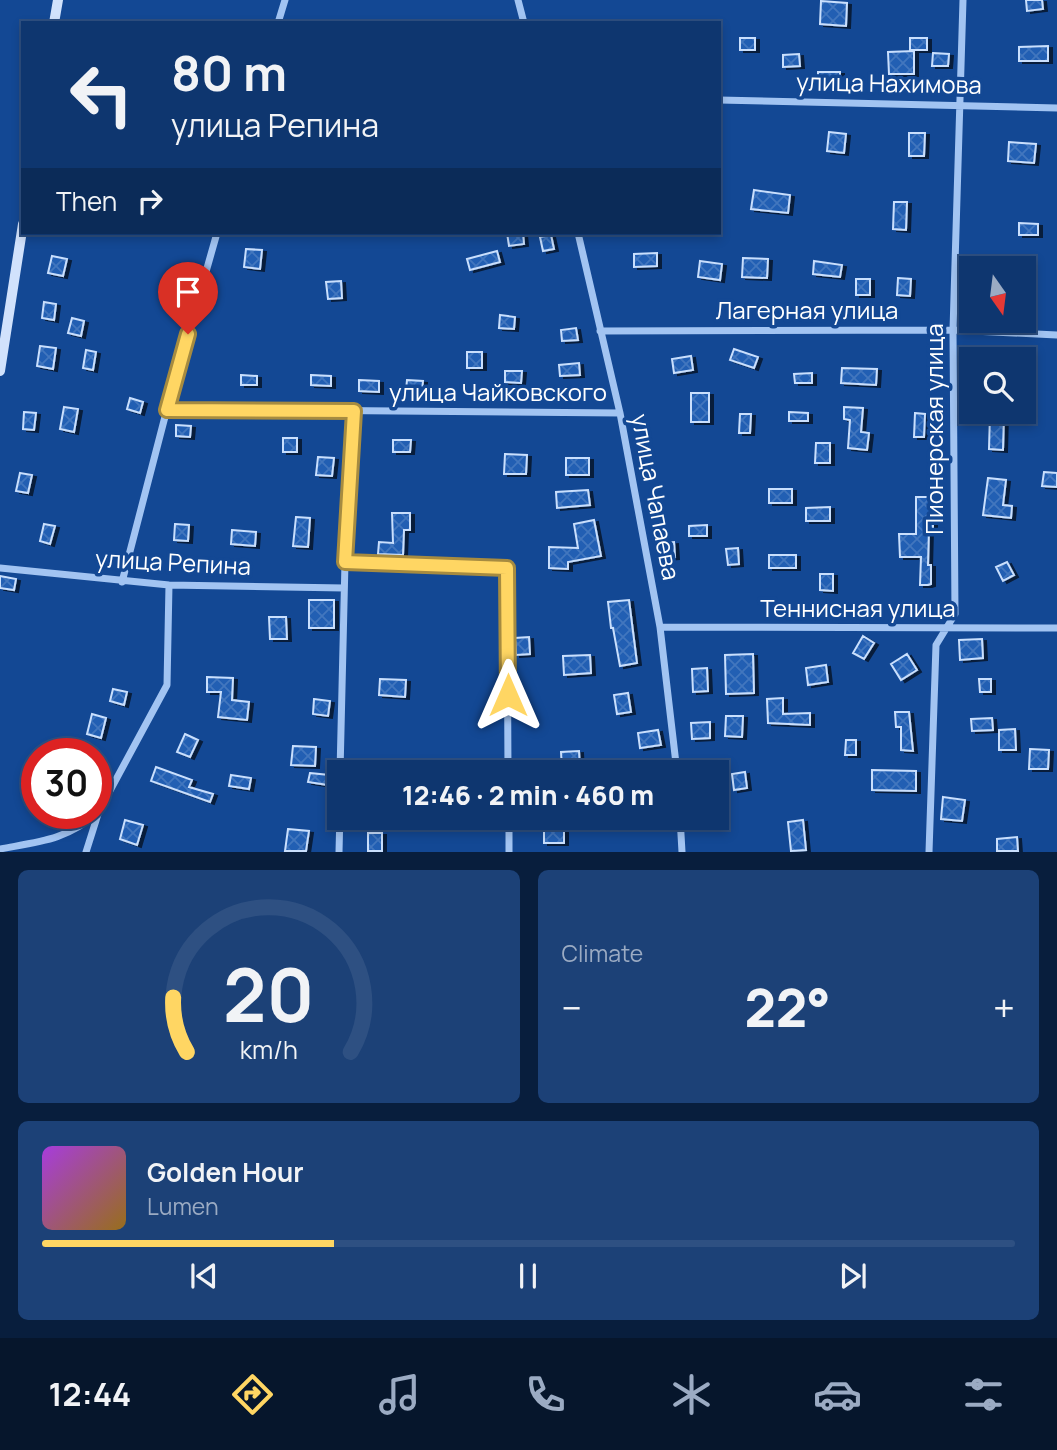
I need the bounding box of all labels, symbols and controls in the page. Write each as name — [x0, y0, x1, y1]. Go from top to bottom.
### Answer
text: 80 m — [171, 39, 287, 106]
icon: left — [56, 49, 147, 140]
street label: улица Нахимова — [796, 64, 982, 101]
text: улица Репина — [171, 103, 379, 147]
icon: right — [131, 182, 169, 220]
text: Then — [56, 183, 117, 219]
north arrow — [959, 256, 1036, 332]
map controls — [959, 256, 1036, 424]
pin — [158, 262, 218, 334]
icon: arrive — [169, 273, 207, 311]
street label: Лагерная улица — [716, 293, 898, 326]
street label: Пионерская улица — [917, 323, 950, 535]
button: search — [959, 347, 1036, 424]
street label: улица Чайковского — [389, 375, 607, 408]
street label: улица Чапаева — [624, 411, 689, 583]
street label: улица Репина — [94, 541, 252, 582]
street label: Теннисная улица — [760, 591, 956, 624]
position arrow — [471, 658, 545, 732]
speed limit sign: 30 — [21, 738, 112, 829]
text: 12:46 · 2 min · 460 m — [402, 777, 654, 813]
text: Climate — [562, 937, 643, 969]
text: 20 — [223, 945, 314, 1045]
text: 22° — [744, 972, 831, 1043]
text: − — [562, 981, 582, 1033]
text: + — [993, 981, 1015, 1033]
text: km/h — [240, 1032, 298, 1067]
text: Golden Hour — [147, 1154, 304, 1190]
text: Lumen — [147, 1190, 219, 1222]
icon: previous — [185, 1257, 223, 1295]
icon: pause — [509, 1257, 547, 1295]
icon: next — [834, 1257, 872, 1295]
icon: directions — [228, 1370, 277, 1419]
icon: music — [375, 1370, 424, 1419]
icon: phone — [521, 1370, 570, 1419]
icon: climate — [667, 1370, 716, 1419]
icon: car — [813, 1370, 862, 1419]
icon: filters — [959, 1370, 1008, 1419]
text: 12:44 — [49, 1372, 131, 1416]

